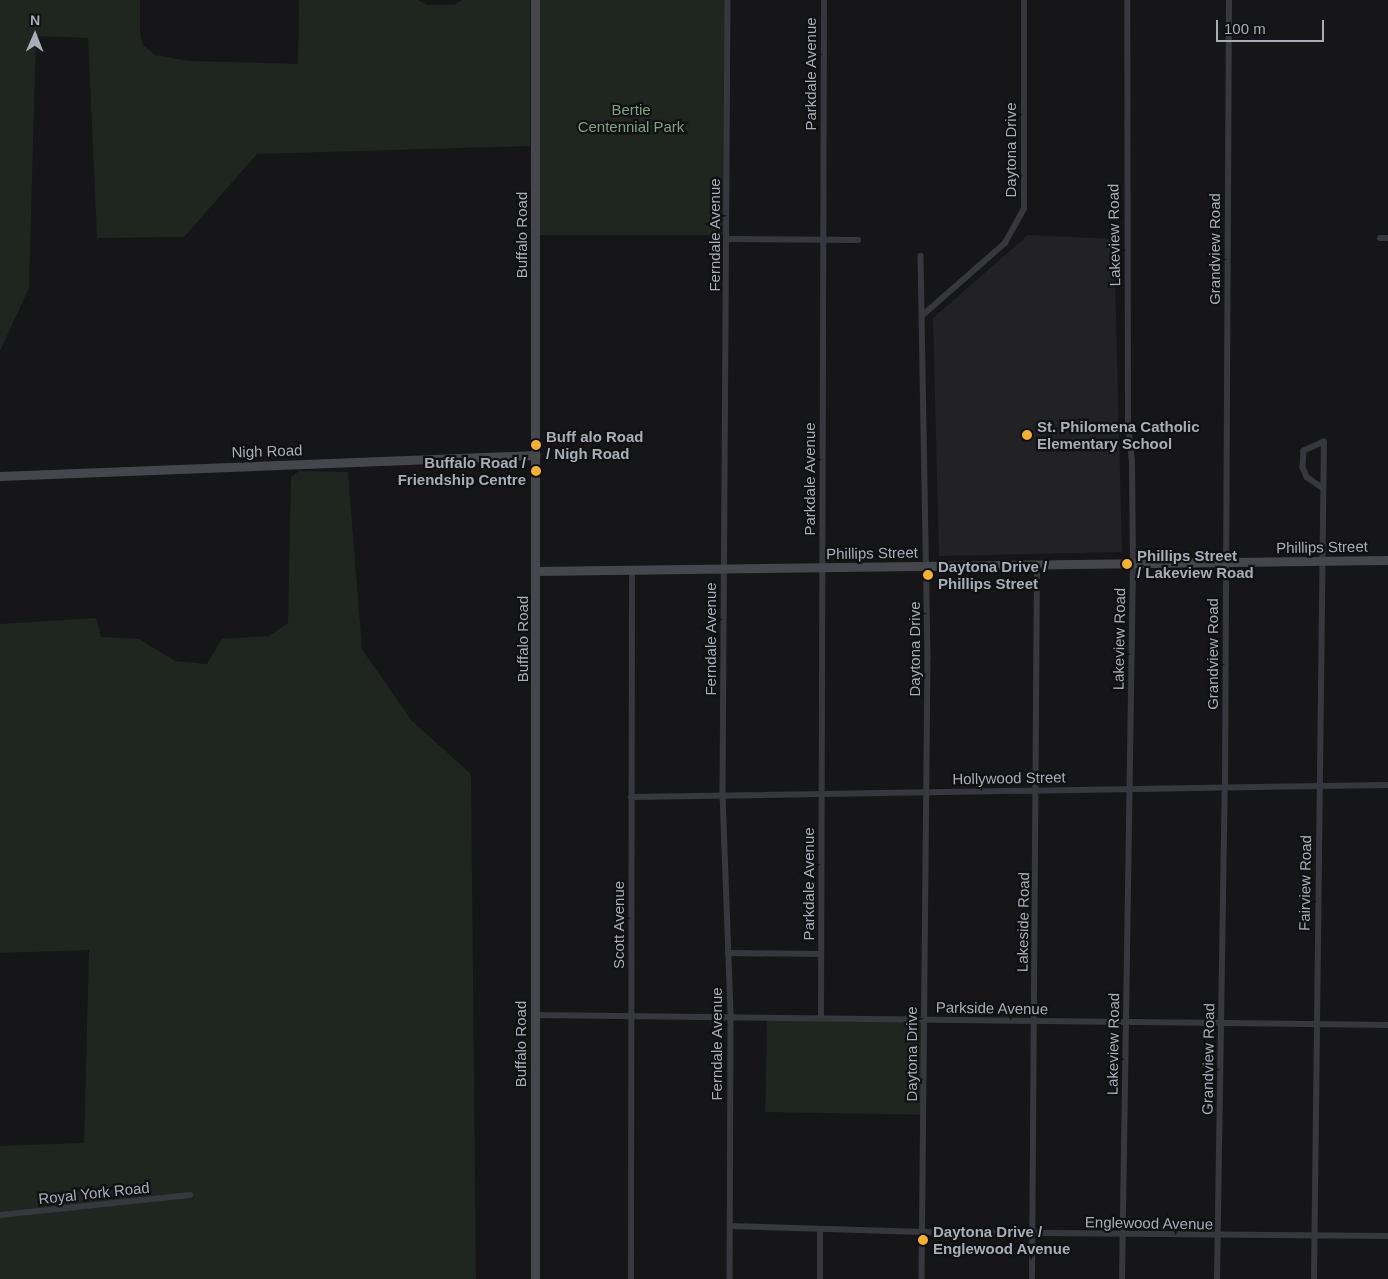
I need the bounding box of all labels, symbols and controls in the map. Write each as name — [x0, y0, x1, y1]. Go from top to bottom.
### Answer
north arrow — [10, 10, 60, 60]
scale bar — [1218, 10, 1326, 42]
text: N — [30, 12, 40, 28]
street label: Parkdale Avenue — [802, 17, 820, 131]
text: 100 m — [1224, 20, 1266, 37]
park label: Bertie Centennial Park — [578, 100, 684, 135]
street label: Daytona Drive — [1002, 102, 1020, 198]
street label: Ferndale Avenue — [706, 178, 724, 292]
street label: Lakeview Road — [1104, 184, 1124, 286]
street label: Buffalo Road — [513, 192, 531, 278]
street label: Grandview Road — [1206, 193, 1224, 305]
place label: St. Philomena Catholic Elementary School — [1037, 417, 1200, 452]
street label: Parkdale Avenue — [801, 422, 819, 536]
place label: Buff alo Road / Nigh Road — [546, 427, 643, 462]
marker: St. Philomena Catholic Elementary School — [1021, 429, 1033, 441]
marker: Buff alo Road / Nigh Road — [530, 439, 542, 451]
street label: Nigh Road — [231, 441, 303, 461]
place label: Buffalo Road / Friendship Centre — [398, 453, 526, 488]
marker: Buffalo Road / Friendship Centre — [530, 465, 542, 477]
street label: Phillips Street — [1276, 537, 1368, 557]
street label: Phillips Street — [826, 543, 918, 563]
place label: Phillips Street / Lakeview Road — [1137, 546, 1254, 581]
place label: Daytona Drive / Phillips Street — [938, 557, 1047, 592]
marker: Phillips Street / Lakeview Road — [1121, 558, 1133, 570]
marker: Daytona Drive / Phillips Street — [922, 569, 934, 581]
street label: Ferndale Avenue — [702, 582, 720, 696]
street label: Lakeview Road — [1109, 588, 1129, 690]
street label: Buffalo Road — [514, 596, 532, 682]
street label: Grandview Road — [1204, 598, 1222, 710]
street label: Daytona Drive — [906, 601, 924, 697]
street label: Hollywood Street — [952, 768, 1066, 788]
street label: Parkdale Avenue — [800, 827, 818, 941]
street label: Fairview Road — [1295, 835, 1315, 931]
street label: Lakeside Road — [1013, 872, 1033, 972]
street label: Scott Avenue — [610, 881, 628, 969]
street label: Ferndale Avenue — [708, 987, 726, 1101]
street label: Lakeview Road — [1103, 993, 1123, 1095]
street label: Parkside Avenue — [935, 998, 1049, 1018]
street label: Buffalo Road — [512, 1001, 530, 1087]
street label: Grandview Road — [1198, 1003, 1218, 1115]
street label: Daytona Drive — [903, 1006, 921, 1102]
street label: Royal York Road — [37, 1178, 151, 1208]
street label: Englewood Avenue — [1084, 1213, 1214, 1233]
place label: Daytona Drive / Englewood Avenue — [933, 1222, 1071, 1257]
marker: Daytona Drive / Englewood Avenue — [917, 1234, 929, 1246]

